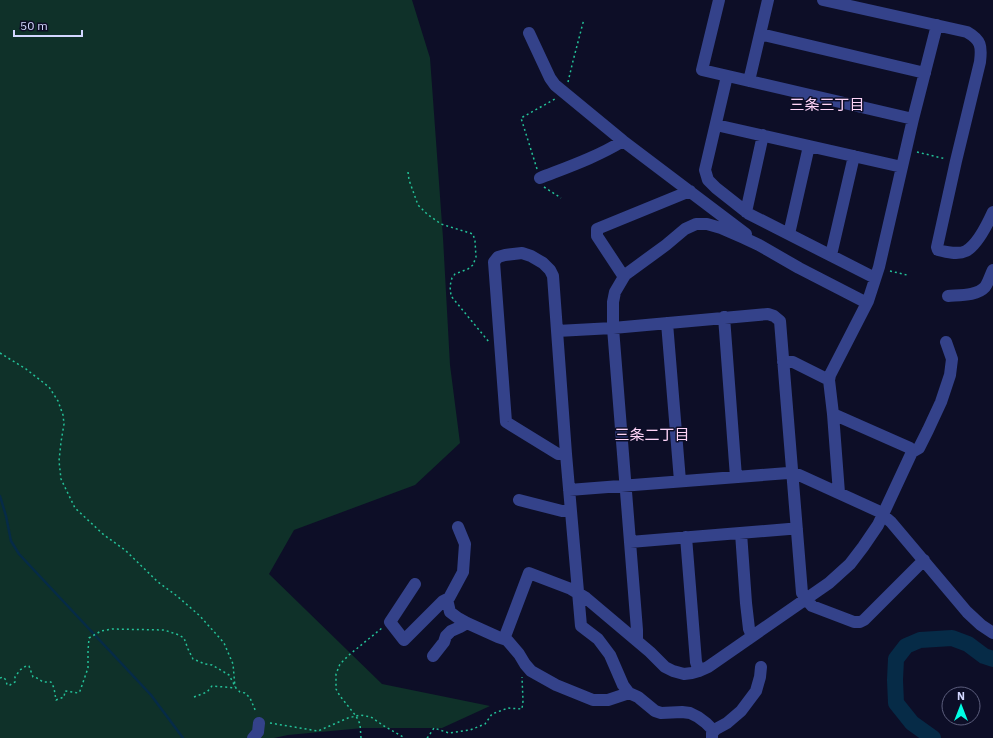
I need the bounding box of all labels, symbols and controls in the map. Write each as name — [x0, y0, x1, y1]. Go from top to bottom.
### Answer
scale bar — [14, 12, 82, 38]
text: 50 m — [20, 18, 48, 33]
district label: 三条三丁目 — [789, 95, 865, 114]
district label: 三条二丁目 — [614, 425, 690, 444]
north arrow — [941, 686, 981, 726]
text: N — [957, 689, 965, 703]

